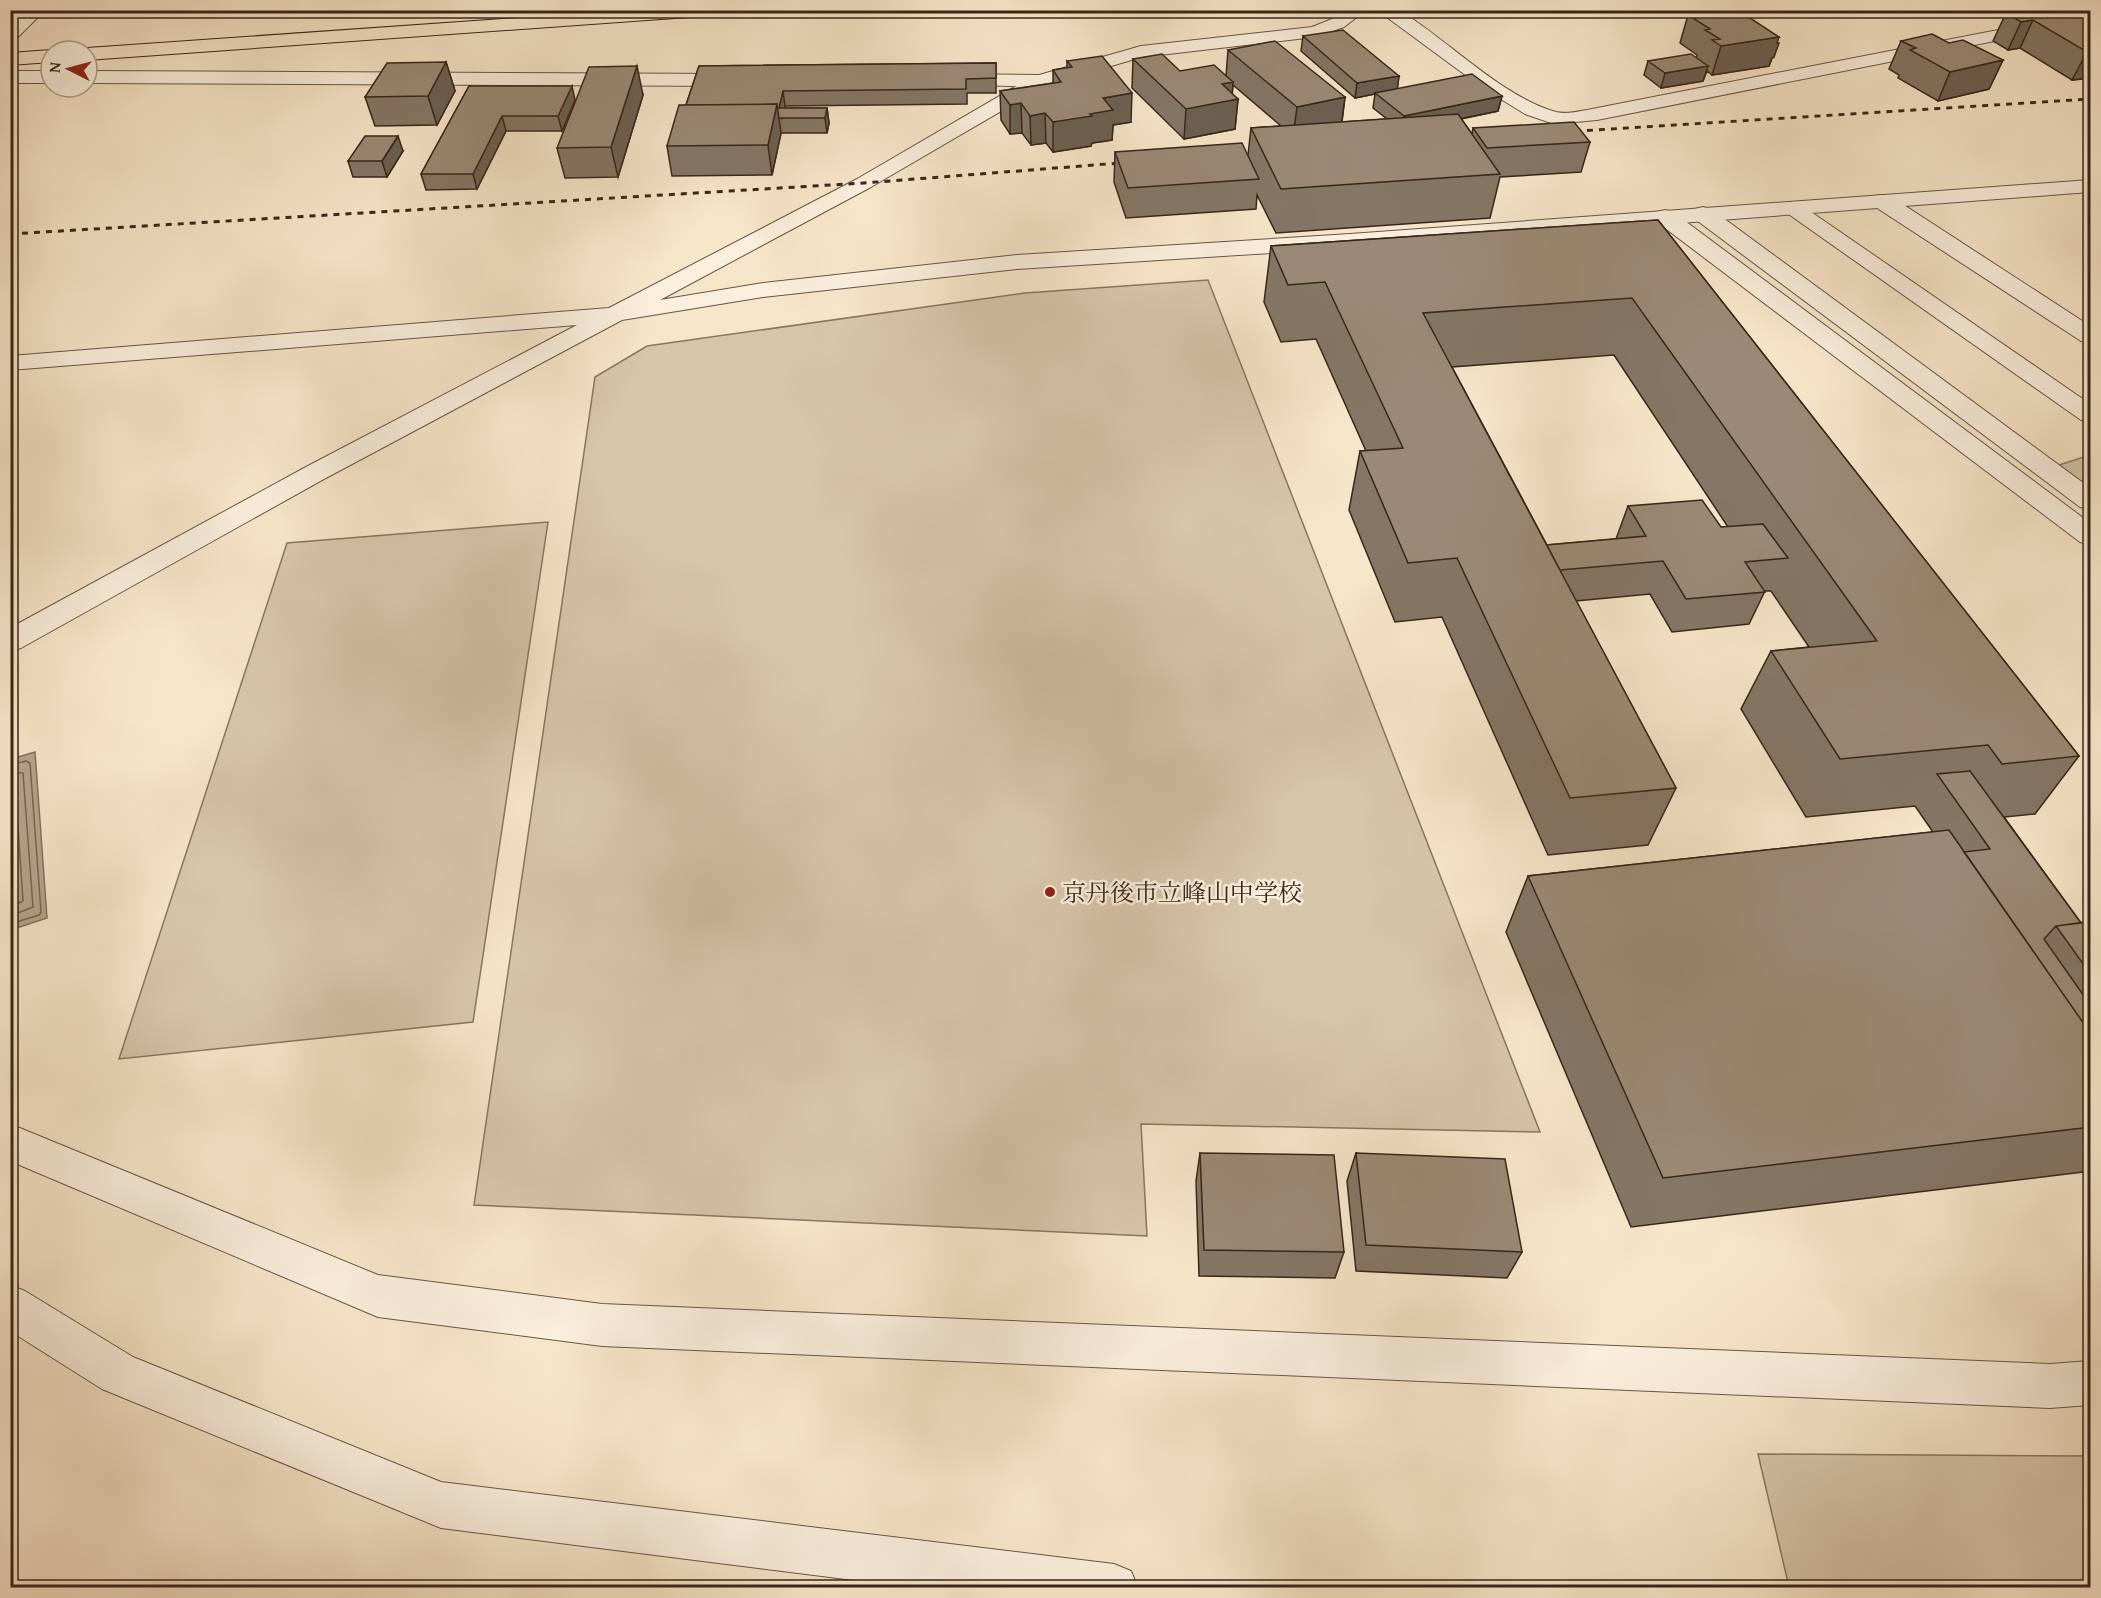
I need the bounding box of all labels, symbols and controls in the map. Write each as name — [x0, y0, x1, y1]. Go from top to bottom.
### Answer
north arrow — [39, 39, 99, 99]
text: N — [42, 61, 67, 74]
place label: 京丹後市立峰山中学校 — [1062, 875, 1302, 910]
marker: 京丹後市立峰山中学校 — [1043, 885, 1057, 899]

